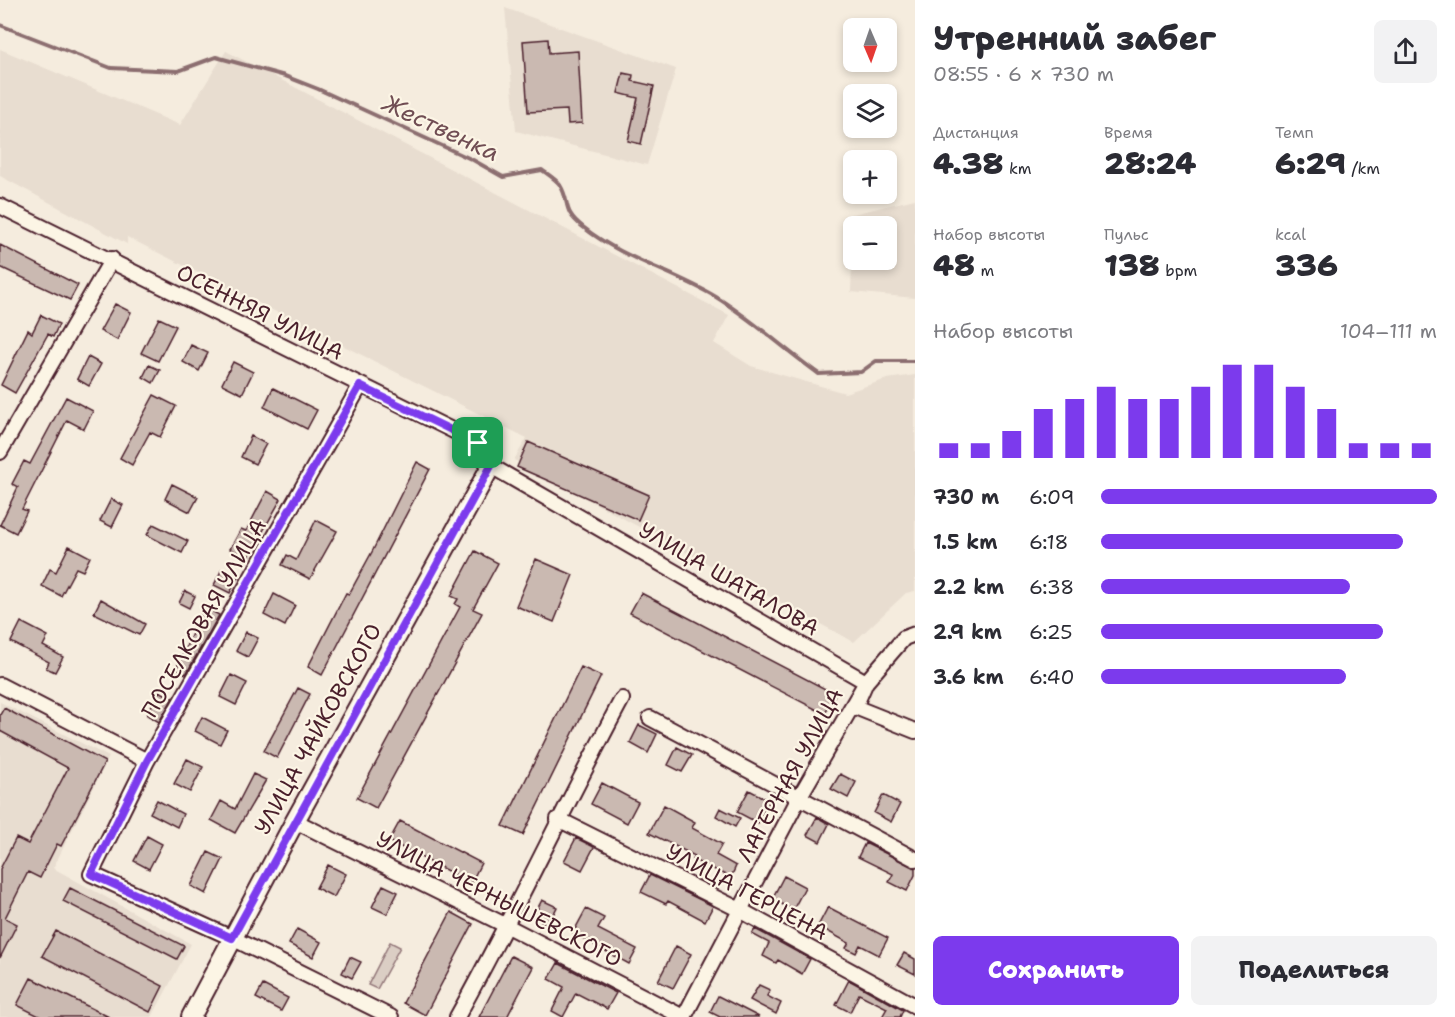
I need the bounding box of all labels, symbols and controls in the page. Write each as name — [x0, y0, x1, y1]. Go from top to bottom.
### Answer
text: Утренний забег — [933, 16, 1216, 61]
north arrow — [843, 18, 897, 72]
map controls — [843, 18, 897, 270]
button: share — [1374, 20, 1437, 83]
text: 08:55 · 6 × 730 m — [933, 61, 1114, 87]
button: layers — [843, 84, 897, 138]
water label: Жественка — [376, 87, 505, 169]
text: Дистанция — [933, 122, 1019, 143]
text: Время — [1104, 122, 1153, 143]
text: Темп — [1275, 122, 1314, 143]
text: 4.38 — [933, 143, 1003, 184]
text: 28:24 — [1104, 143, 1196, 184]
text: 6:29 — [1275, 143, 1346, 184]
button: + — [843, 150, 897, 204]
text: km — [1003, 158, 1032, 179]
text: /km — [1346, 158, 1380, 179]
button: − — [843, 216, 897, 270]
text: Набор высоты — [933, 224, 1045, 245]
text: Пульс — [1104, 224, 1149, 245]
text: kcal — [1275, 224, 1306, 245]
text: 48 — [933, 245, 975, 286]
text: 138 — [1104, 245, 1160, 286]
text: 336 — [1275, 245, 1338, 286]
street label: ОСЕННЯЯ УЛИЦА — [172, 257, 348, 367]
text: m — [975, 260, 994, 281]
text: bpm — [1160, 260, 1197, 281]
text: Набор высоты — [933, 318, 1073, 344]
text: 104–111 m — [1340, 318, 1437, 344]
pin — [452, 417, 503, 468]
icon: arrive — [461, 426, 494, 459]
text: 730 m — [933, 484, 999, 510]
text: 6:09 — [1029, 484, 1075, 510]
street label: ПОСЕЛКОВАЯ УЛИЦА — [135, 513, 273, 723]
street label: УЛИЦА ШАТАЛОВА — [634, 516, 824, 642]
text: 1.5 km — [933, 529, 997, 555]
text: 6:18 — [1029, 529, 1068, 555]
text: 2.2 km — [933, 574, 1004, 600]
text: 6:38 — [1029, 574, 1074, 600]
street label: УЛИЦА ЧАЙКОВСКОГО — [248, 618, 388, 840]
text: 2.9 km — [933, 619, 1002, 645]
text: 6:25 — [1029, 619, 1073, 645]
text: 3.6 km — [933, 664, 1004, 690]
text: 6:40 — [1029, 664, 1074, 690]
street label: ЛАГЕРНАЯ УЛИЦА — [730, 683, 850, 867]
street label: УЛИЦА ЧЕРНЫШЕВСКОГО — [371, 824, 627, 974]
street label: УЛИЦА ГЕРЦЕНА — [661, 837, 833, 947]
button: Сохранить — [933, 936, 1179, 1005]
button: Поделиться — [1191, 936, 1437, 1005]

